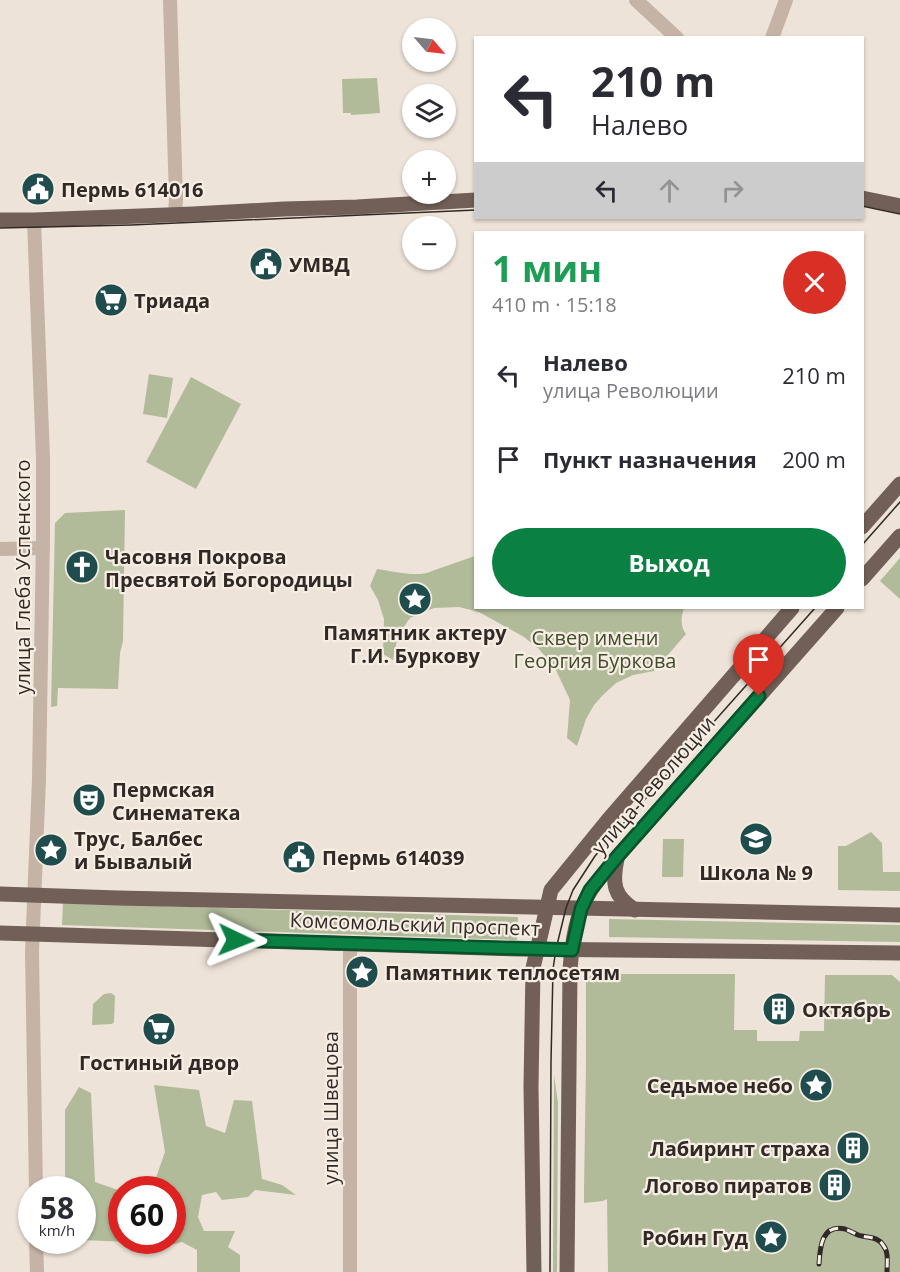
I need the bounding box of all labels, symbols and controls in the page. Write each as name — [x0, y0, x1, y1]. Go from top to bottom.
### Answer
north arrow — [402, 18, 456, 72]
map controls — [402, 18, 456, 270]
text: 210 m — [591, 52, 715, 109]
icon: left — [492, 60, 570, 138]
button: layers — [402, 84, 456, 138]
text: Налево — [591, 106, 688, 143]
button: + — [402, 150, 456, 204]
public building icon: Пермь 614016 — [20, 171, 56, 207]
icon: left — [590, 174, 623, 207]
icon: ahead — [653, 174, 686, 207]
icon: right — [716, 174, 749, 207]
place label: Пермь 614016 — [61, 176, 203, 203]
button: − — [402, 216, 456, 270]
text: 1 мин — [492, 244, 602, 293]
public building icon: УМВД — [248, 246, 284, 282]
place label: УМВД — [289, 251, 350, 278]
button: close — [783, 251, 846, 314]
supermarket icon: Триада — [93, 282, 129, 318]
place label: Триада — [134, 287, 210, 314]
text: 410 m · 15:18 — [492, 291, 617, 318]
text: Налево — [543, 347, 628, 377]
icon: left — [492, 359, 525, 392]
text: 210 m — [782, 360, 846, 390]
text: улица Революции — [543, 377, 719, 404]
icon: arrive — [492, 443, 525, 476]
text: Пункт назначения — [543, 444, 757, 474]
text: 200 m — [782, 444, 846, 474]
street label: улица Глеба Успенского — [9, 459, 36, 695]
button: Выход — [492, 528, 846, 597]
place label: Часовня Покрова Пресвятой Богородицы — [105, 543, 353, 593]
church icon: Часовня Покрова Пресвятой Богородицы — [64, 549, 100, 585]
place icon: Памятник актеру Г.И. Буркову — [397, 581, 433, 617]
place label: Памятник актеру Г.И. Буркову — [323, 619, 507, 669]
park label: Сквер имени Георгия Буркова — [514, 624, 676, 674]
pin — [733, 634, 784, 696]
icon: arrive — [742, 643, 775, 676]
street label: улица Революции — [585, 710, 721, 860]
place label: Пермская Синематека — [112, 776, 241, 826]
theatre icon: Пермская Синематека — [71, 782, 107, 818]
school or university icon: Школа № 9 — [738, 821, 774, 857]
place label: Трус, Балбес и Бывалый — [74, 825, 203, 875]
place icon: Трус, Балбес и Бывалый — [33, 832, 69, 868]
public building icon: Пермь 614039 — [281, 839, 317, 875]
place label: Пермь 614039 — [322, 844, 464, 871]
place label: Школа № 9 — [699, 859, 813, 886]
street label: Комсомольский проспект — [289, 906, 541, 942]
position arrow — [204, 908, 268, 972]
place icon: Памятник теплосетям — [344, 954, 380, 990]
place label: Памятник теплосетям — [385, 959, 620, 986]
building icon: Октябрь — [761, 991, 797, 1027]
place label: Октябрь — [802, 996, 891, 1023]
supermarket icon: Гостиный двор — [141, 1011, 177, 1047]
street label: улица Швецова — [317, 1031, 344, 1185]
place label: Гостиный двор — [79, 1049, 239, 1076]
place icon: Седьмое небо — [798, 1067, 834, 1103]
place label: Седьмое небо — [647, 1072, 793, 1099]
building icon: Лабиринт cтраха — [835, 1130, 871, 1166]
place label: Лабиринт cтраха — [650, 1135, 830, 1162]
building icon: Логово пиратов — [817, 1167, 853, 1203]
place label: Логово пиратов — [644, 1172, 812, 1199]
speed limit sign: 60 — [108, 1176, 186, 1254]
text: 58 — [40, 1187, 74, 1228]
place icon: Робин Гуд — [753, 1219, 789, 1255]
text: km/h — [39, 1220, 75, 1240]
place label: Робин Гуд — [642, 1224, 748, 1251]

